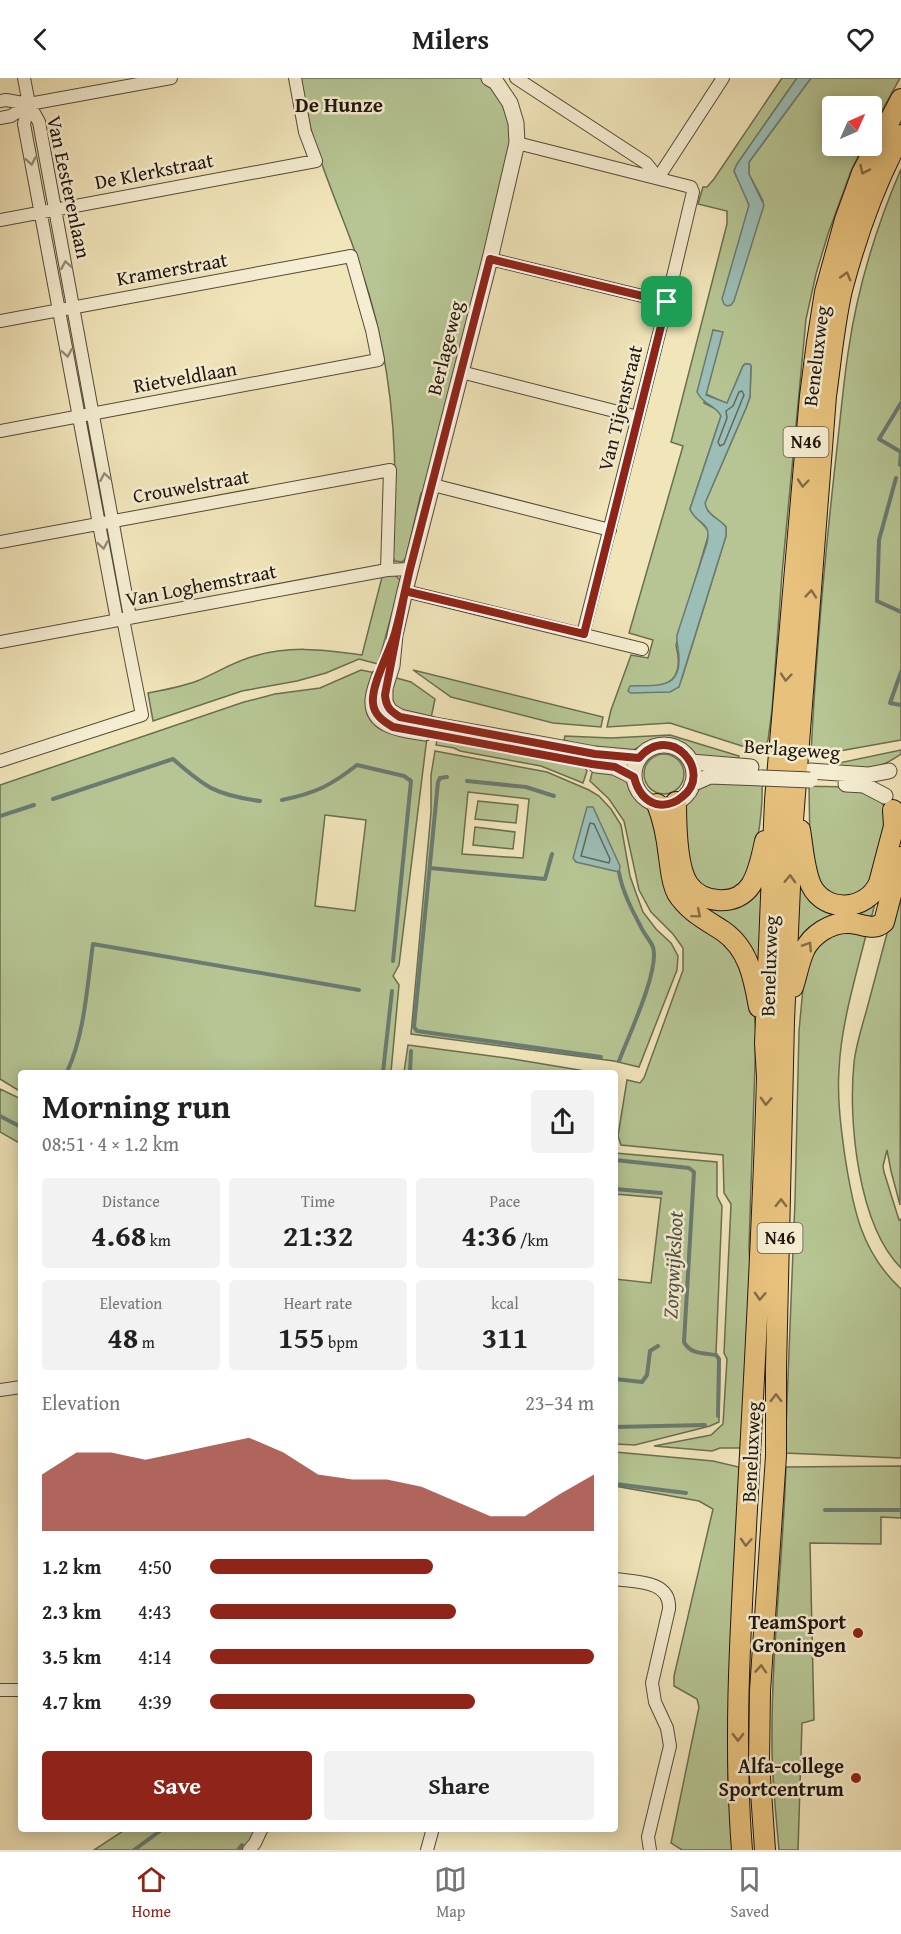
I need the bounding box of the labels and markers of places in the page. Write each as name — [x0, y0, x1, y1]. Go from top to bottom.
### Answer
pin — [641, 276, 692, 327]
place label: TeamSport Groningen — [748, 1607, 846, 1659]
marker: TeamSport Groningen — [851, 1626, 865, 1640]
place label: Alfa-college Sportcentrum — [718, 1751, 844, 1803]
marker: Alfa-college Sportcentrum — [849, 1771, 863, 1785]

